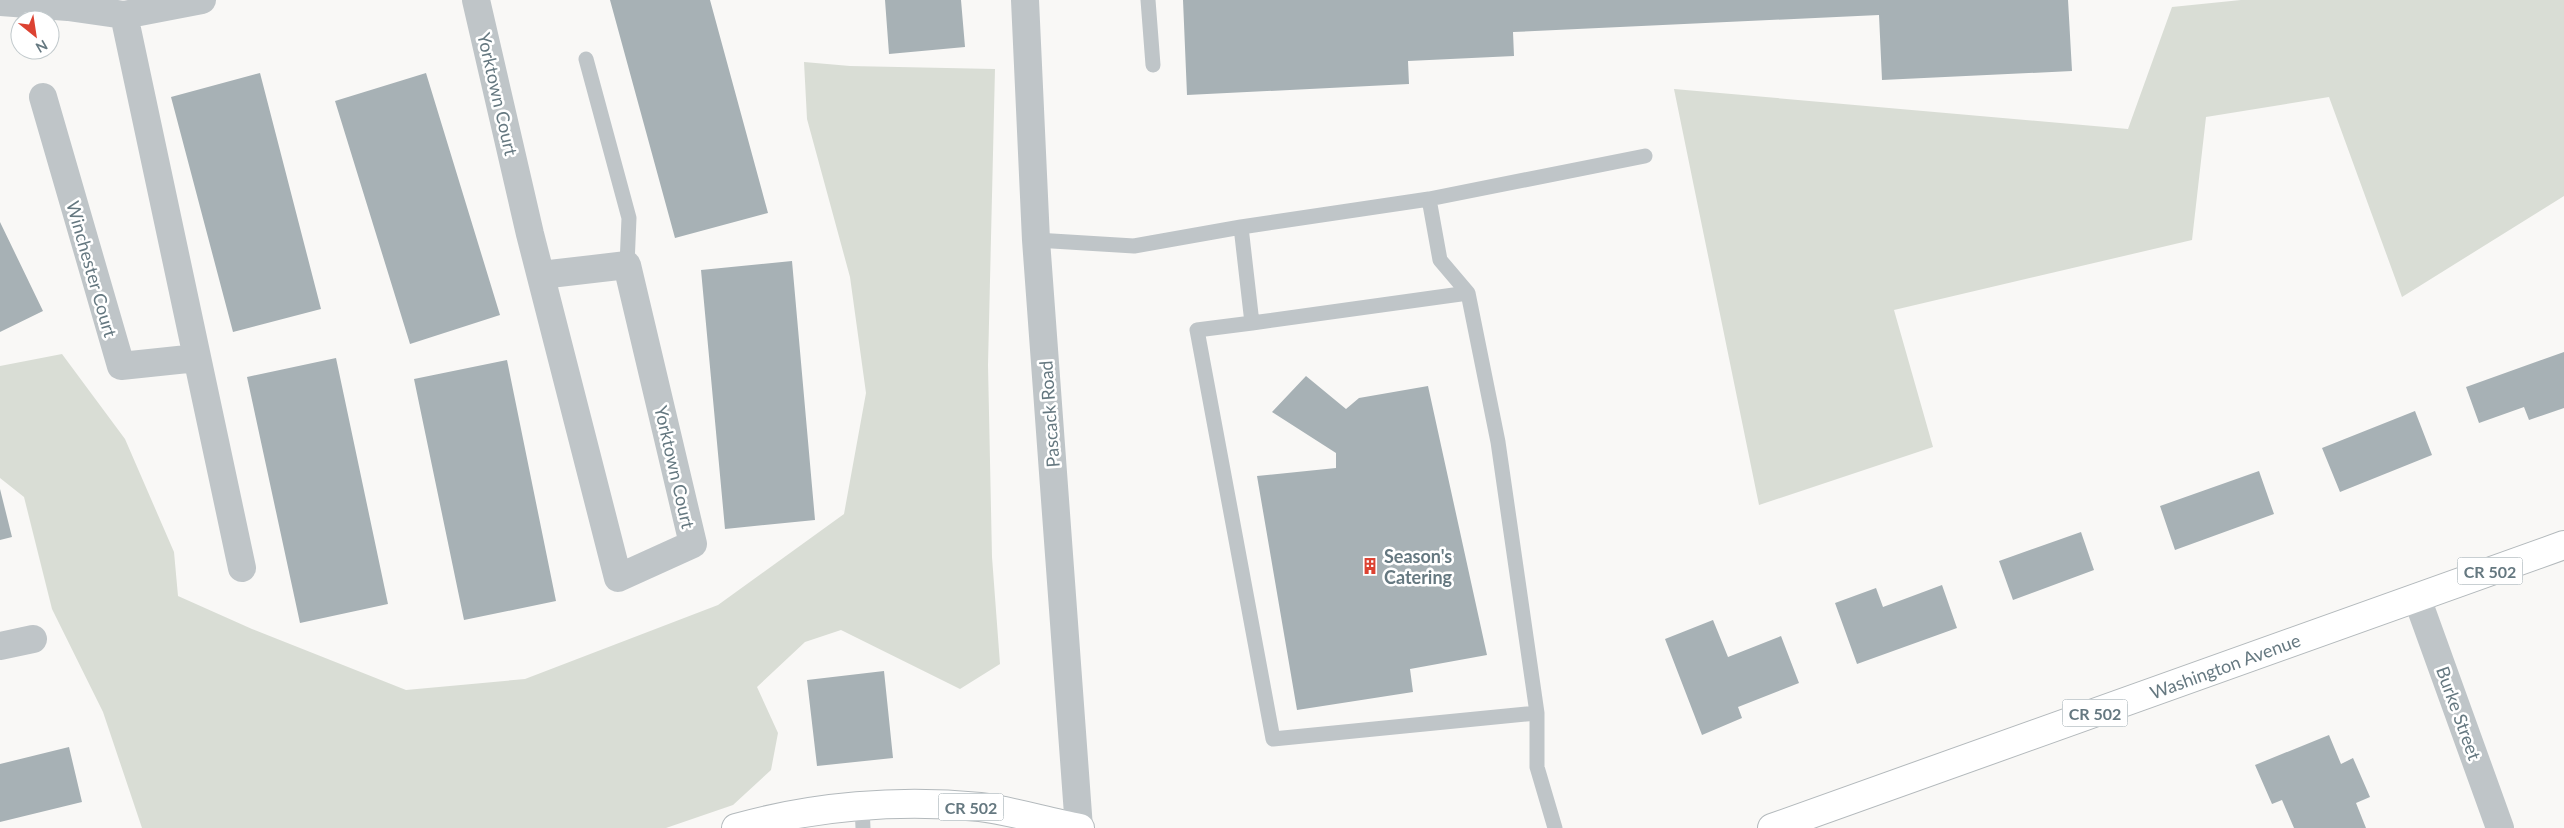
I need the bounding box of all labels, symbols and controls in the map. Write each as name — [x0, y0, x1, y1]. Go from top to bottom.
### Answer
north arrow — [10, 10, 60, 60]
street label: Yorktown Court — [473, 30, 523, 158]
text: N — [33, 37, 51, 57]
street label: Winchester Court — [62, 198, 122, 340]
street label: Pascack Road — [1034, 360, 1064, 468]
street label: Yorktown Court — [650, 403, 700, 531]
place label: Season's Catering — [1384, 545, 1453, 588]
building icon: Season's Catering — [1360, 556, 1380, 576]
road number: CR 502 — [2458, 558, 2522, 584]
street label: Washington Avenue — [2147, 629, 2303, 703]
street label: Burke Street — [2432, 663, 2486, 763]
road number: CR 502 — [2062, 700, 2128, 726]
road number: CR 502 — [938, 794, 1004, 820]

